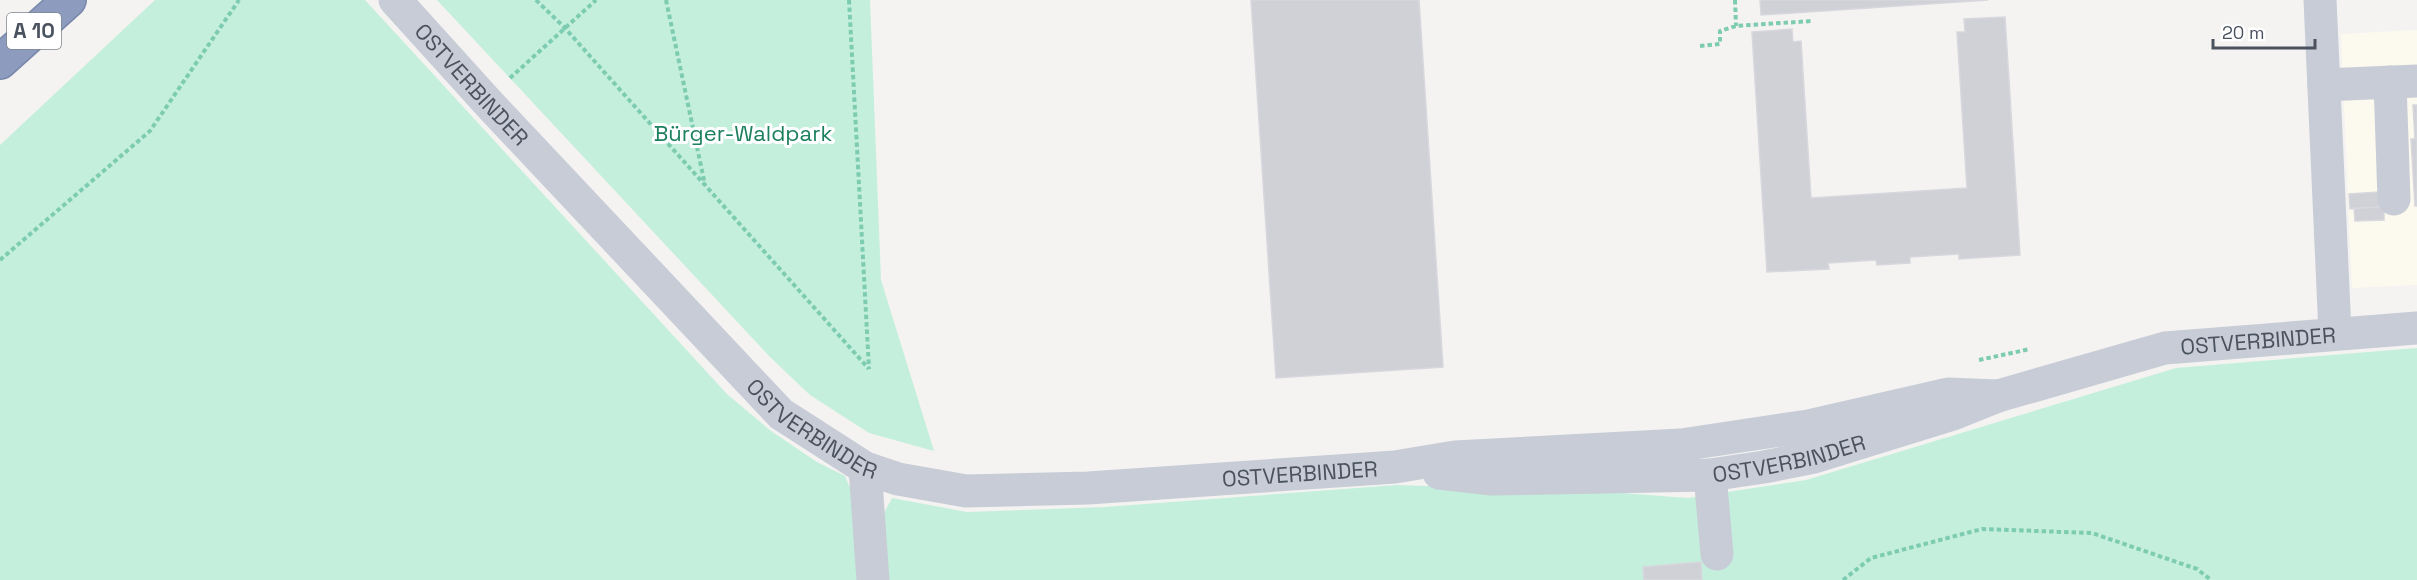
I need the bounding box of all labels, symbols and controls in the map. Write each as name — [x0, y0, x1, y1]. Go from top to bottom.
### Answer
scale bar — [2213, 12, 2315, 50]
road number: A 10 — [7, 13, 61, 49]
street label: OSTVERBINDER — [409, 17, 535, 151]
text: 20 m — [2222, 21, 2265, 44]
park label: Bürger-Waldpark — [654, 119, 832, 147]
street label: OSTVERBINDER — [2179, 320, 2337, 361]
street label: OSTVERBINDER — [741, 372, 881, 485]
street label: OSTVERBINDER — [1711, 428, 1869, 488]
street label: OSTVERBINDER — [1221, 454, 1378, 493]

